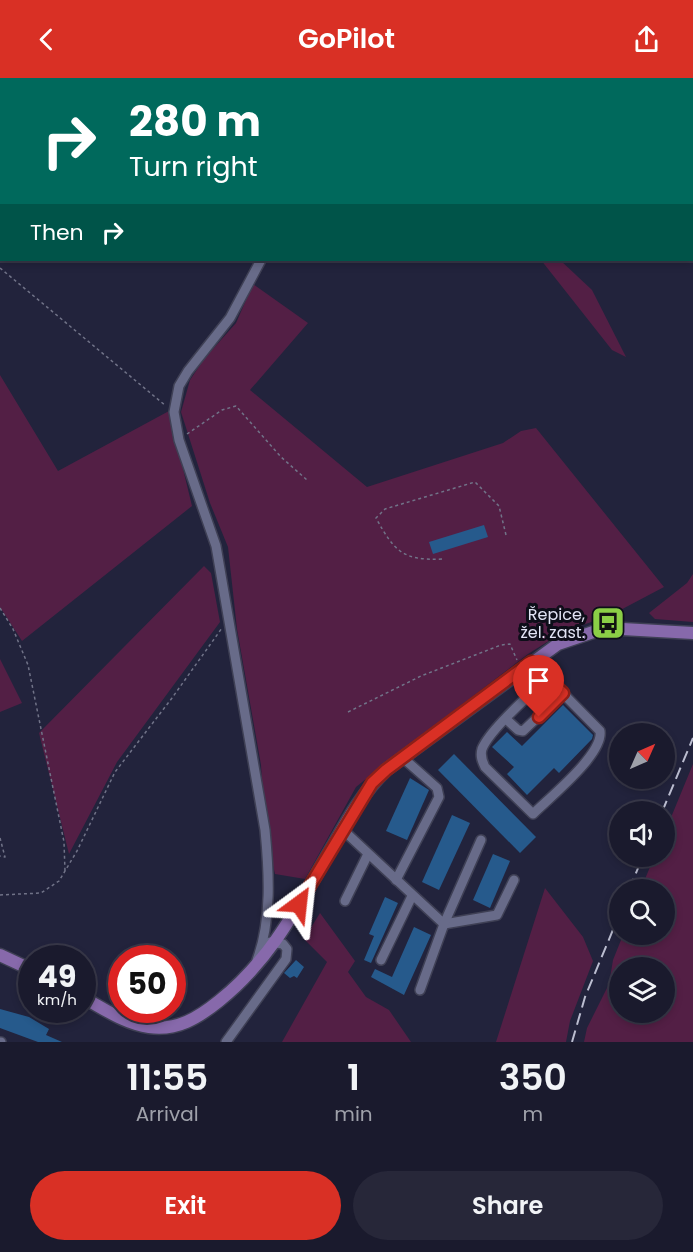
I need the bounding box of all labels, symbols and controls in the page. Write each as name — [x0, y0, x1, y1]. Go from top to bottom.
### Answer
text: GoPilot — [298, 20, 395, 57]
icon: back — [30, 23, 63, 56]
icon: share — [630, 23, 663, 56]
text: 280 m — [129, 92, 261, 151]
icon: right — [30, 102, 108, 180]
text: Turn right — [129, 148, 258, 185]
icon: right — [96, 216, 129, 249]
text: Then — [30, 217, 84, 248]
place label: Řepice, žel. zast. — [521, 603, 585, 644]
bus stop icon: Řepice, žel. zast. — [590, 605, 626, 641]
pin — [513, 655, 564, 717]
icon: arrive — [522, 664, 555, 697]
north arrow — [609, 723, 675, 789]
map controls — [609, 723, 675, 1023]
button: sound — [609, 801, 675, 867]
position arrow — [267, 872, 331, 936]
button: search — [609, 879, 675, 945]
speed limit sign: 50 — [108, 945, 186, 1023]
text: 49 — [38, 955, 76, 998]
button: layers — [609, 957, 675, 1023]
text: km/h — [37, 989, 77, 1010]
text: 11:55 — [126, 1052, 208, 1103]
text: 1 — [347, 1052, 360, 1103]
text: 350 — [499, 1052, 567, 1103]
text: Arrival — [136, 1100, 199, 1128]
text: min — [334, 1100, 373, 1128]
text: m — [523, 1100, 543, 1128]
button: Exit — [30, 1171, 341, 1240]
button: Share — [353, 1171, 663, 1240]

